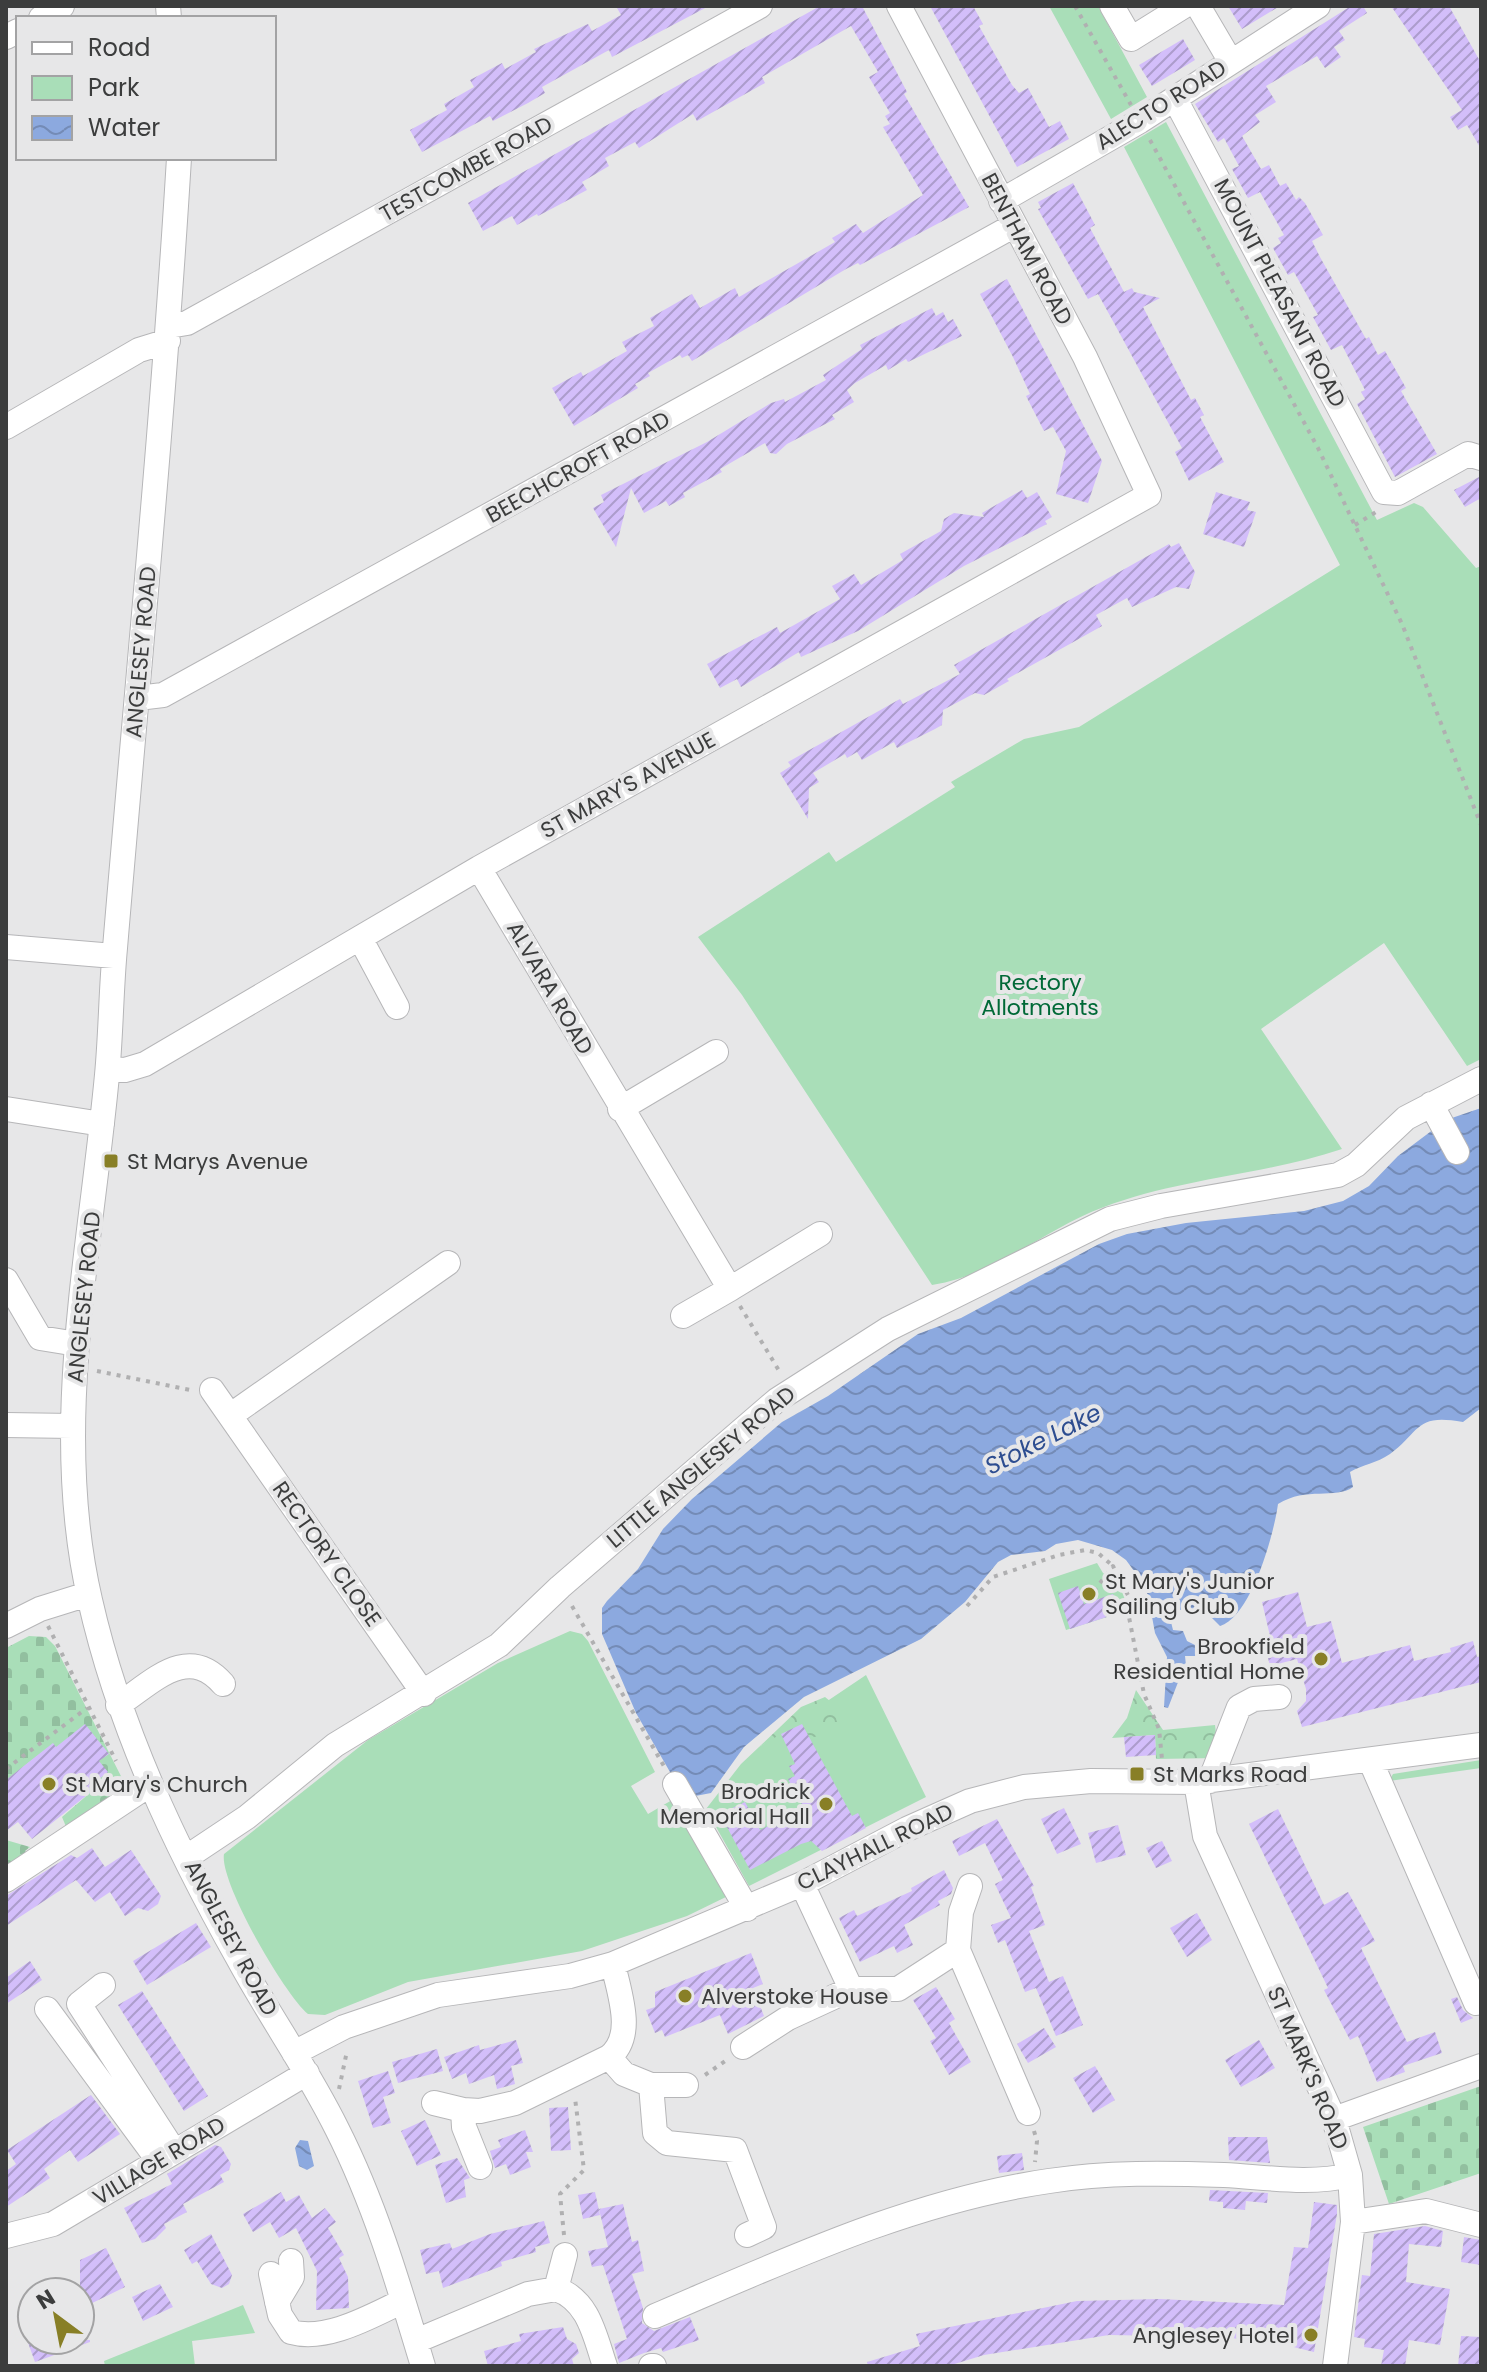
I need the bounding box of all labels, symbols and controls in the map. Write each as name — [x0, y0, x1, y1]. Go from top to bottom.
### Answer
legend — [16, 16, 276, 160]
text: Road — [88, 31, 150, 64]
street label: ALECTO ROAD — [1090, 52, 1232, 158]
text: Park — [88, 71, 140, 104]
street label: TESTCOMBE ROAD — [374, 109, 558, 229]
text: Water — [88, 111, 160, 144]
street label: BENTHAM ROAD — [974, 168, 1080, 330]
street label: MOUNT PLEASANT ROAD — [1207, 173, 1353, 413]
street label: BEECHCROFT ROAD — [480, 404, 676, 530]
street label: ANGLESEY ROAD — [118, 565, 164, 739]
street label: ST MARY'S AVENUE — [535, 724, 721, 846]
street label: ALVARA ROAD — [499, 916, 601, 1060]
park label: Rectory Allotments — [981, 967, 1099, 1023]
place label: St Marys Avenue — [127, 1146, 308, 1177]
marker: St Marys Avenue — [102, 1152, 120, 1170]
street label: ANGLESEY ROAD — [60, 1210, 108, 1384]
street label: LITTLE ANGLESEY ROAD — [600, 1379, 802, 1555]
water label: Stoke Lake — [979, 1396, 1107, 1482]
street label: RECTORY CLOSE — [265, 1475, 389, 1633]
place label: St Mary's Junior Sailing Club — [1105, 1566, 1275, 1622]
marker: St Mary's Junior Sailing Club — [1080, 1585, 1098, 1603]
place label: Brookfield Residential Home — [1113, 1631, 1305, 1687]
marker: Brookfield Residential Home — [1312, 1650, 1330, 1668]
place label: St Marks Road — [1153, 1759, 1308, 1790]
marker: St Marks Road — [1128, 1765, 1146, 1783]
place label: St Mary's Church — [65, 1769, 248, 1800]
marker: St Mary's Church — [40, 1775, 58, 1793]
place label: Brodrick Memorial Hall — [660, 1776, 811, 1832]
marker: Brodrick Memorial Hall — [817, 1795, 835, 1813]
street label: CLAYHALL ROAD — [792, 1796, 958, 1898]
street label: ANGLESEY ROAD — [177, 1855, 285, 2021]
place label: Alverstoke House — [701, 1981, 888, 2012]
street label: ST MARK'S ROAD — [1260, 1982, 1356, 2154]
marker: Alverstoke House — [676, 1987, 694, 2005]
street label: VILLAGE ROAD — [87, 2109, 231, 2213]
north arrow — [16, 2276, 96, 2356]
text: N — [30, 2282, 61, 2317]
place label: Anglesey Hotel — [1132, 2320, 1295, 2351]
marker: Anglesey Hotel — [1302, 2326, 1320, 2344]

